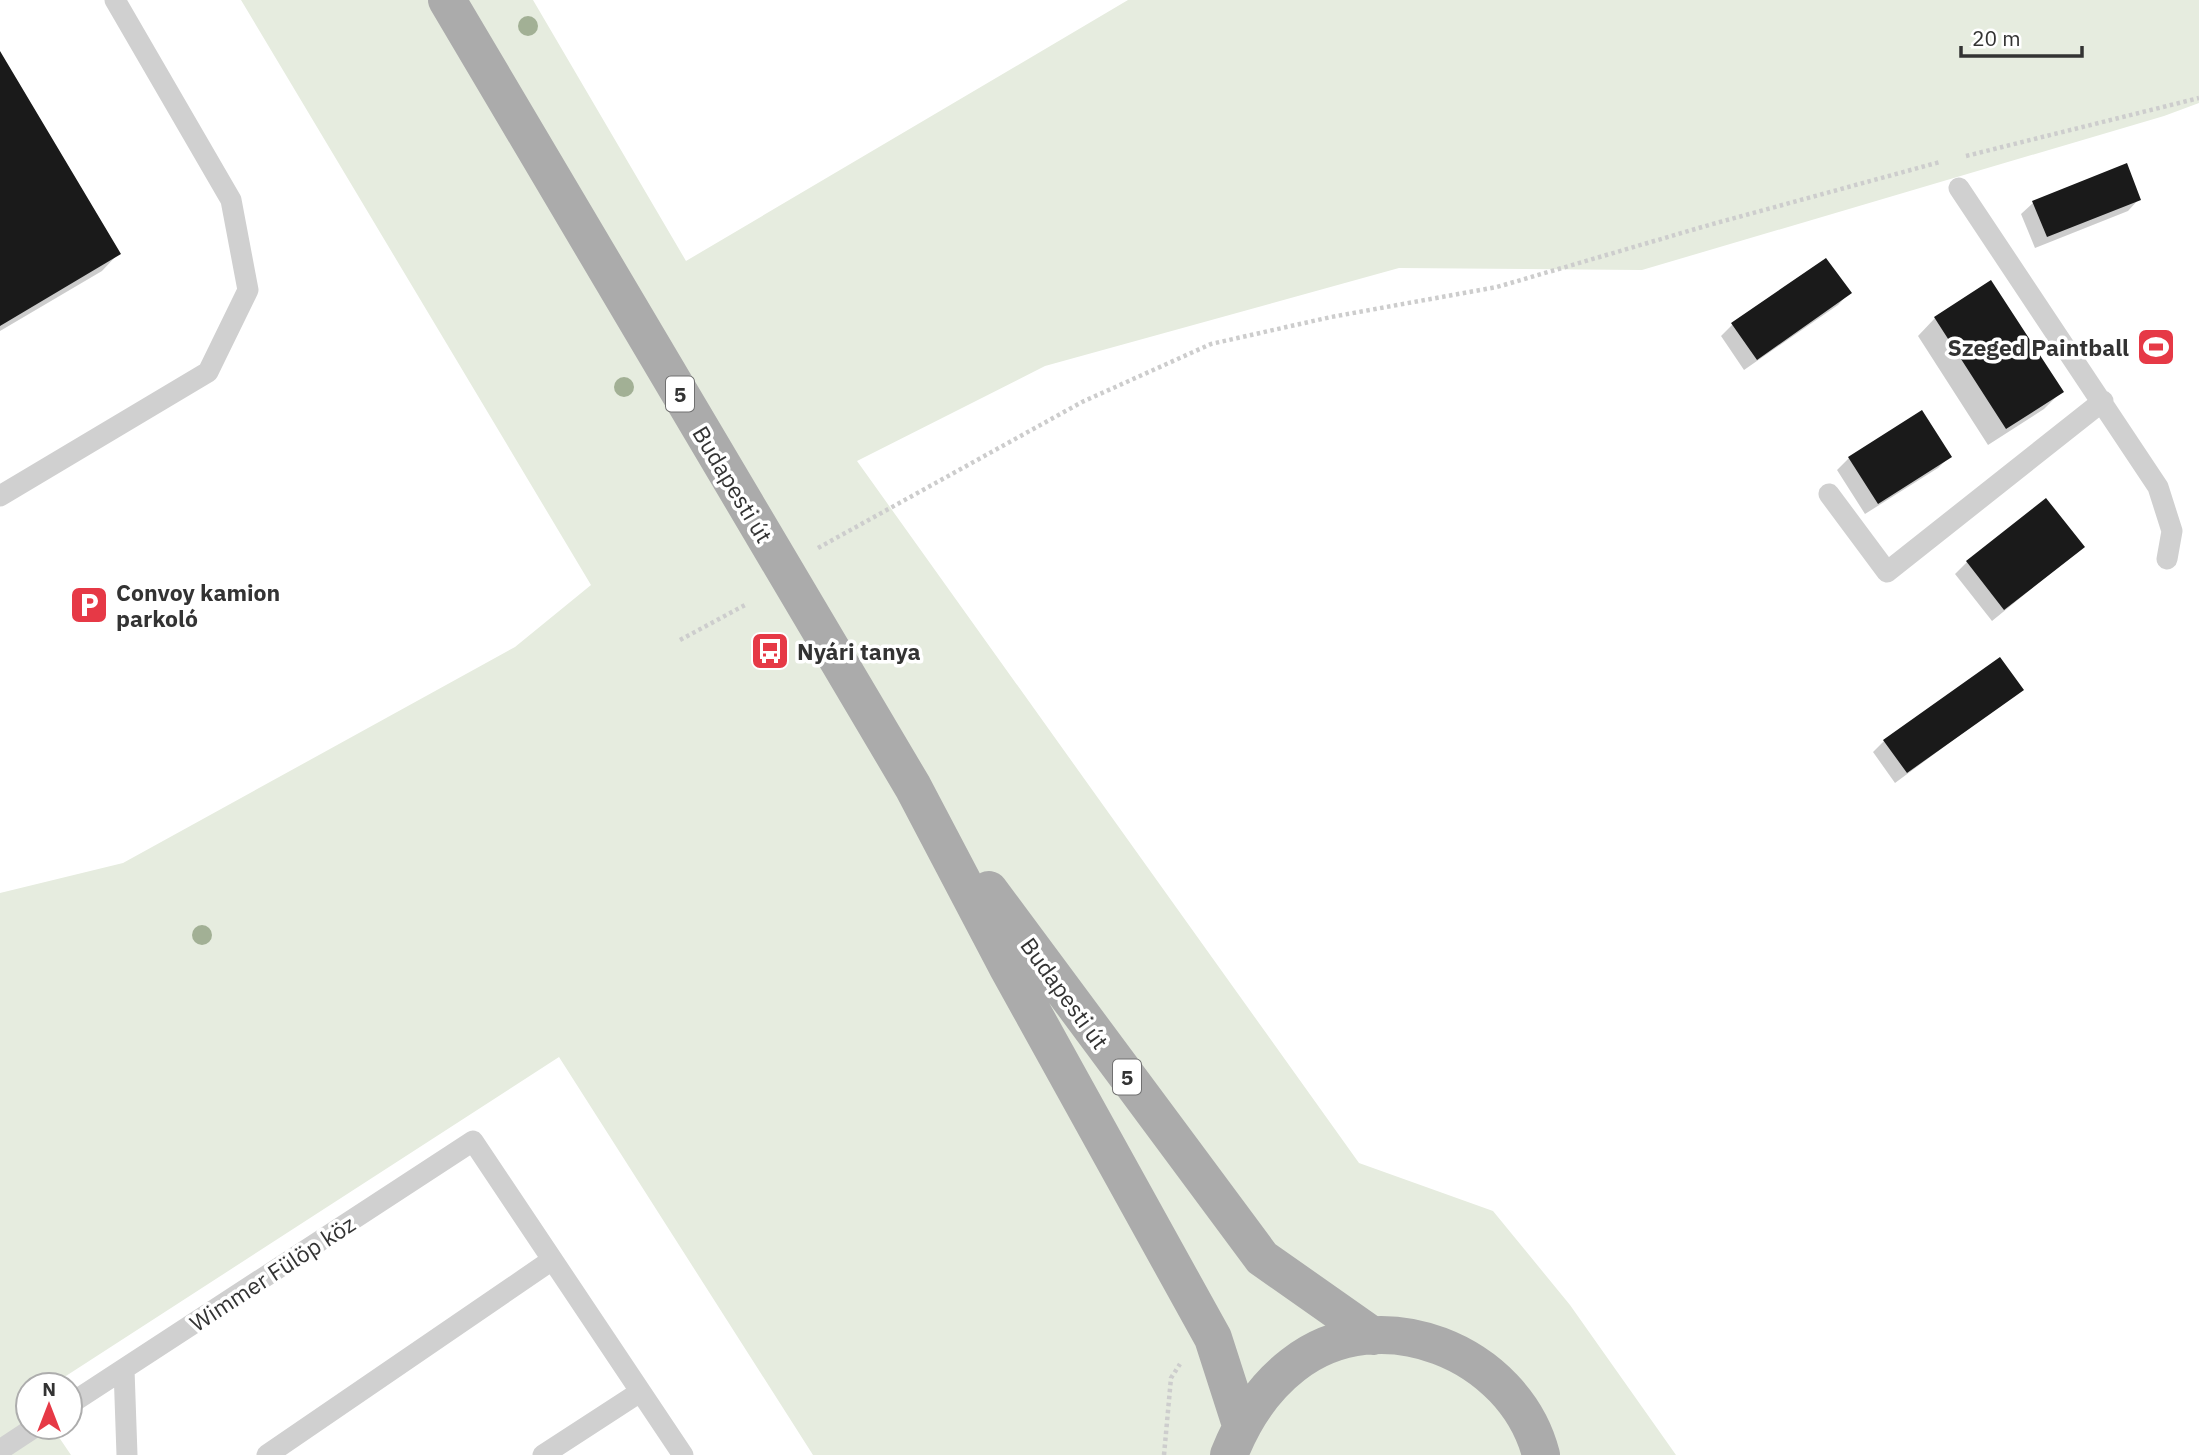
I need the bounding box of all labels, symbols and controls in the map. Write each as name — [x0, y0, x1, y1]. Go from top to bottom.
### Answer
scale bar — [1961, 14, 2082, 58]
text: 20 m — [1972, 24, 2021, 52]
sports icon: Szeged Paintball — [2135, 326, 2177, 368]
place label: Szeged Paintball — [1947, 332, 2129, 362]
road number: 5 — [666, 376, 694, 412]
street label: Budapesti út — [686, 420, 780, 548]
place label: Convoy kamion parkoló — [116, 577, 280, 633]
parking icon: Convoy kamion parkoló — [68, 584, 110, 626]
bus stop icon: Nyári tanya — [749, 630, 791, 672]
place label: Nyári tanya — [797, 636, 920, 666]
street label: Budapesti út — [1014, 931, 1116, 1055]
road number: 5 — [1113, 1060, 1141, 1094]
street label: Wimmer Fülöp köz — [184, 1208, 360, 1338]
north arrow — [14, 1371, 84, 1441]
text: N — [42, 1377, 56, 1401]

